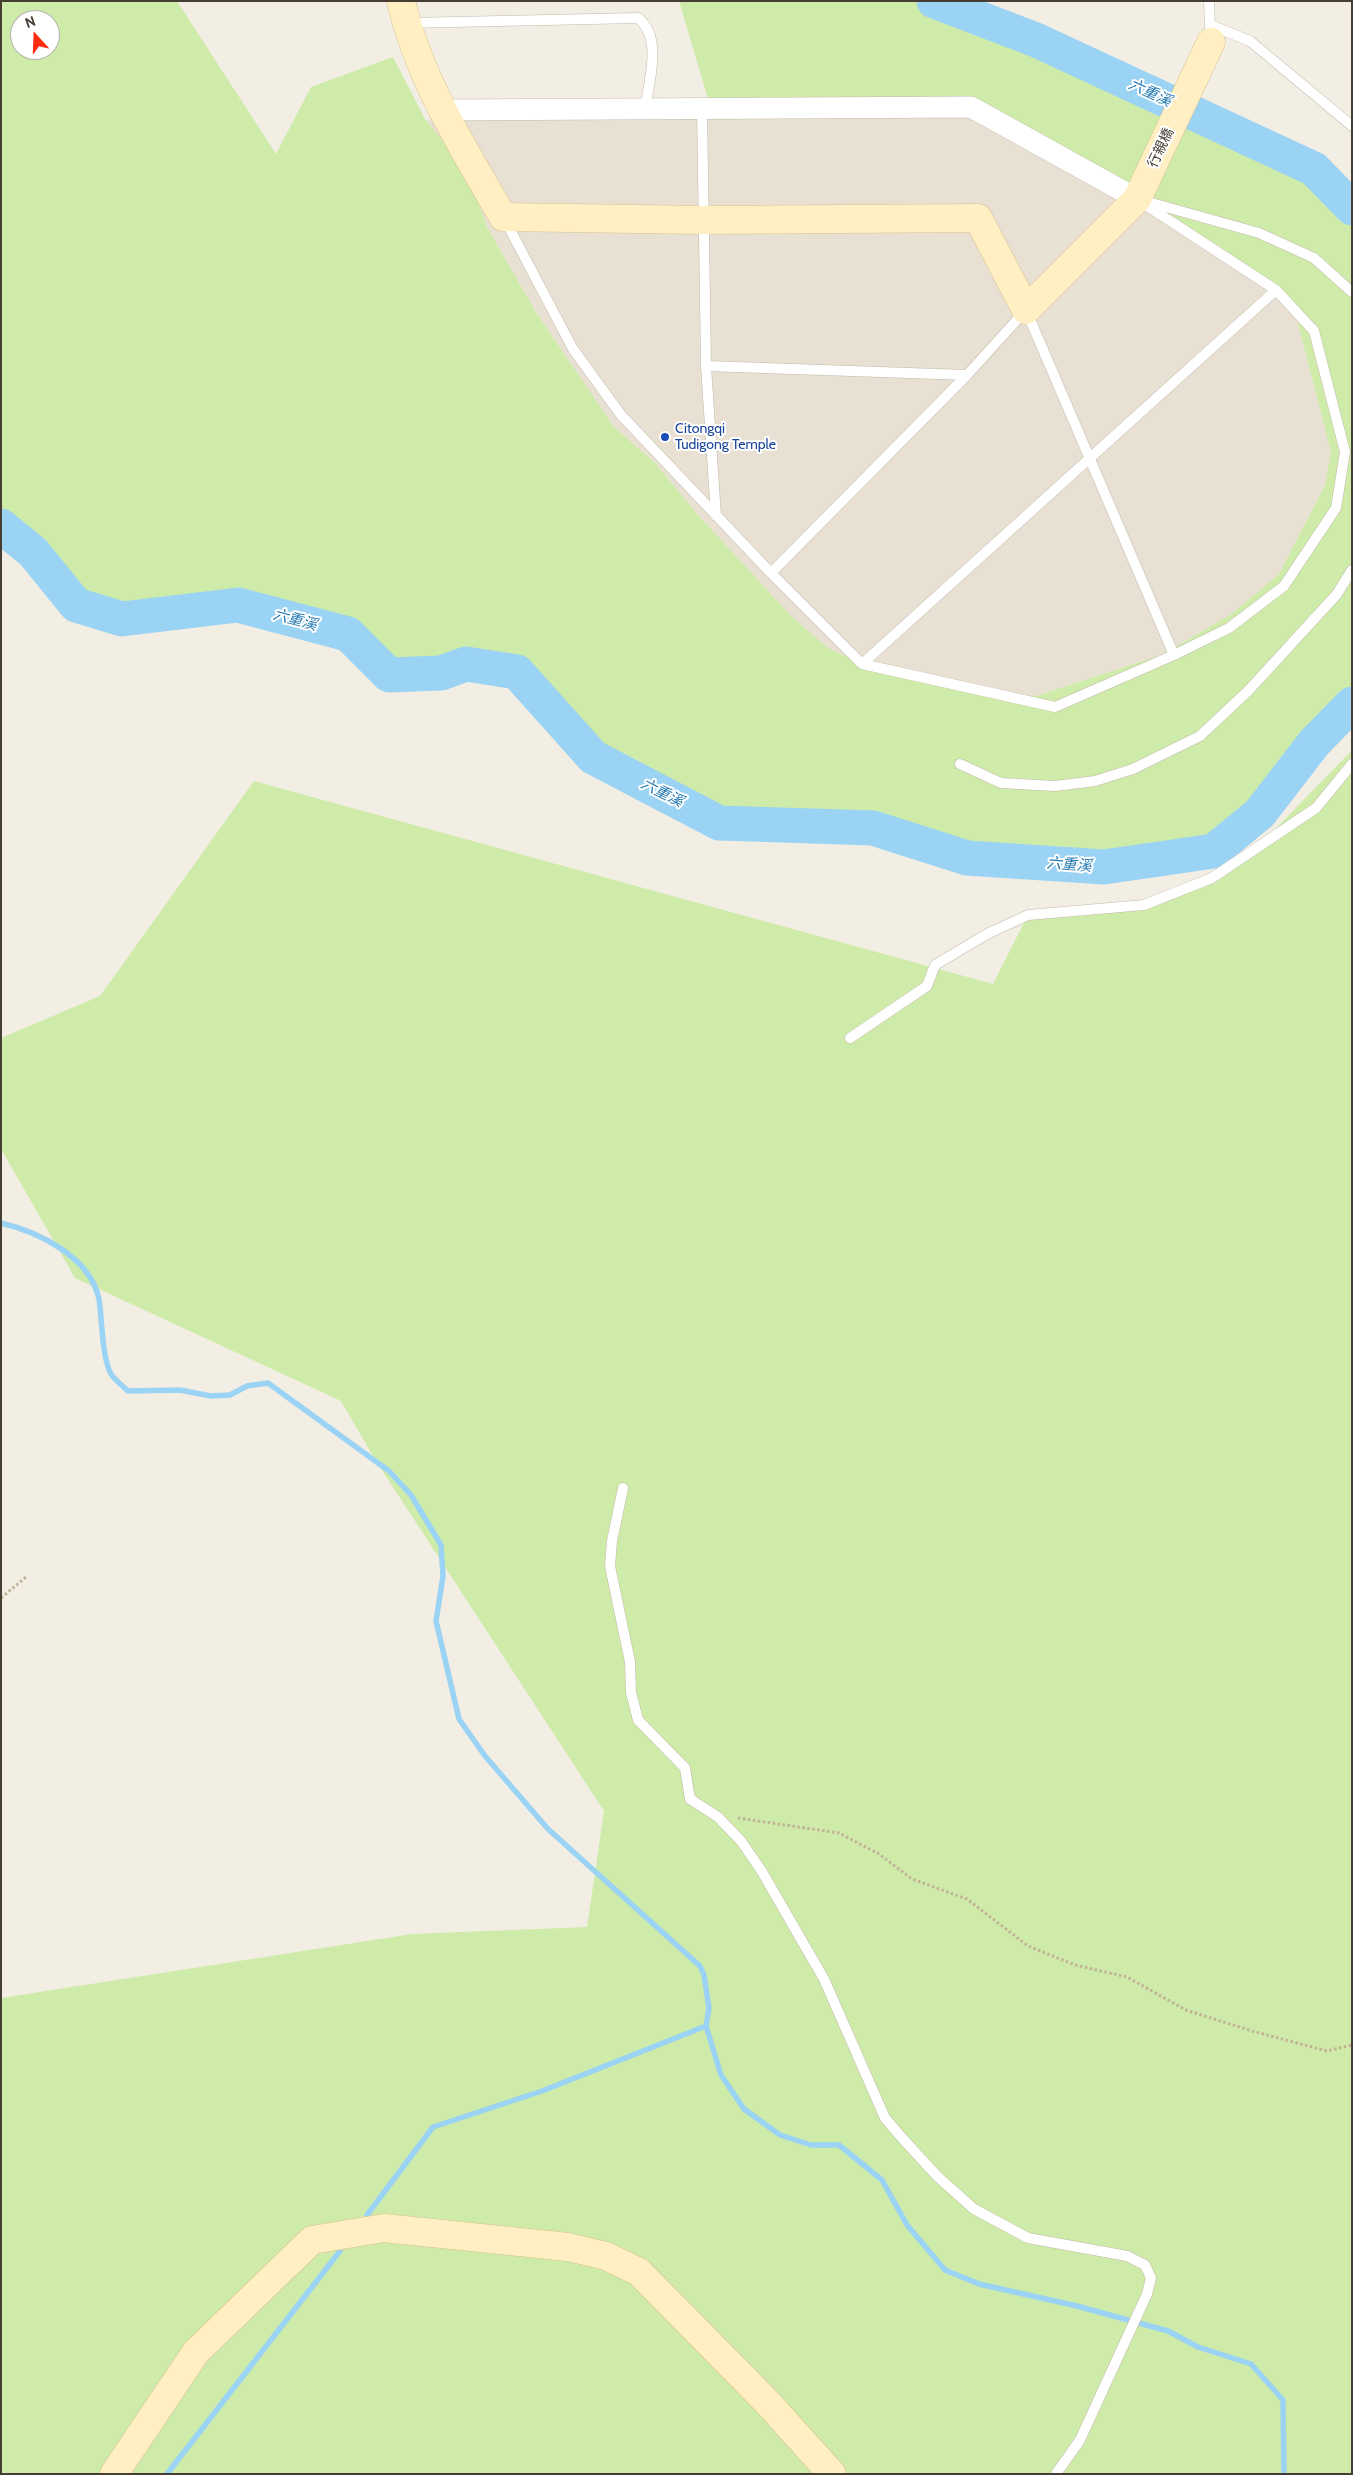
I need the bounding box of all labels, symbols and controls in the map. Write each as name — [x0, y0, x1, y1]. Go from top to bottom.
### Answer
north arrow — [10, 10, 60, 60]
text: N — [22, 12, 38, 32]
water label: 六重溪 — [1126, 75, 1174, 111]
street label: 行親橋 — [1145, 125, 1177, 171]
place label: Citongqi Tudigong Temple — [675, 421, 776, 454]
marker: Citongqi Tudigong Temple — [659, 431, 671, 443]
water label: 六重溪 — [271, 605, 319, 635]
water label: 六重溪 — [638, 775, 686, 811]
water label: 六重溪 — [1046, 854, 1092, 876]

